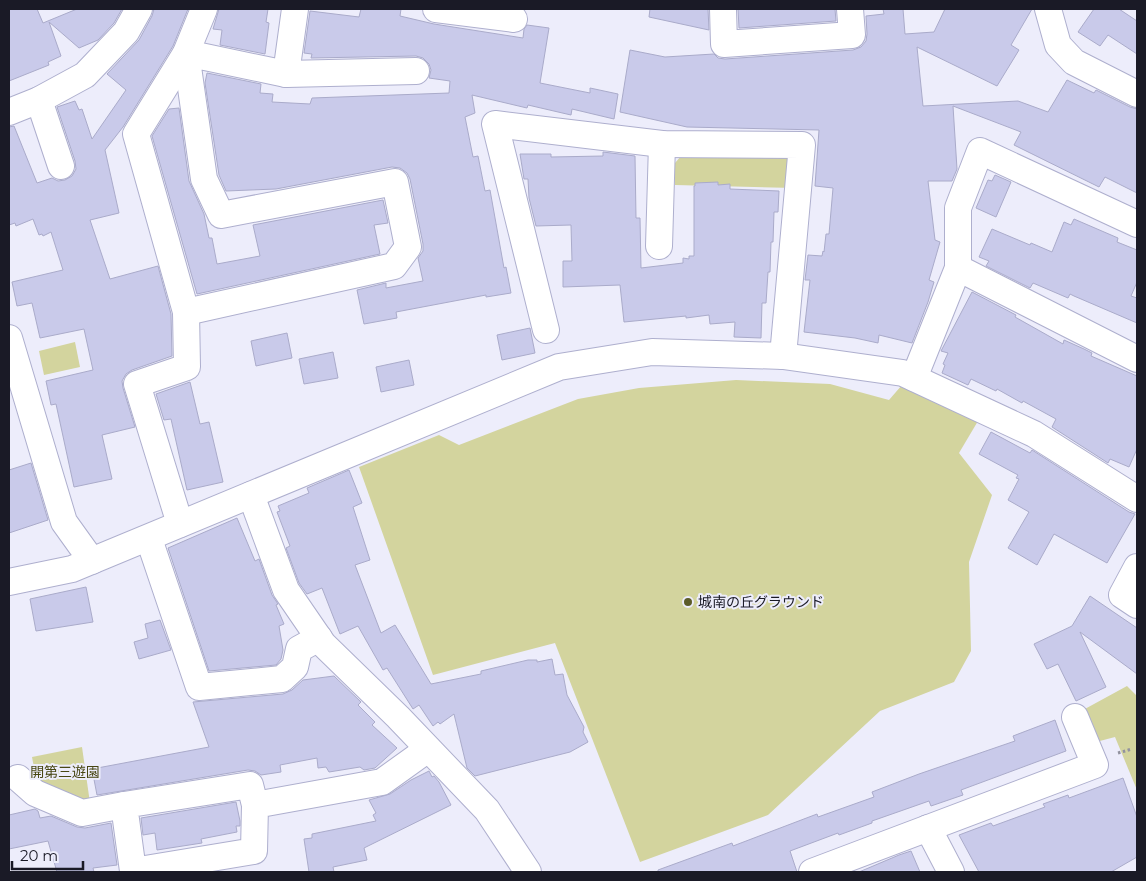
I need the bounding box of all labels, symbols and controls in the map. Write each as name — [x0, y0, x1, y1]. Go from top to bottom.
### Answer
place label: 城南の丘グラウンド — [698, 593, 824, 611]
marker: 城南の丘グラウンド — [682, 596, 694, 608]
park label: 開第三遊園 — [30, 763, 100, 781]
scale bar — [12, 838, 84, 870]
text: 20 m — [20, 846, 58, 865]

